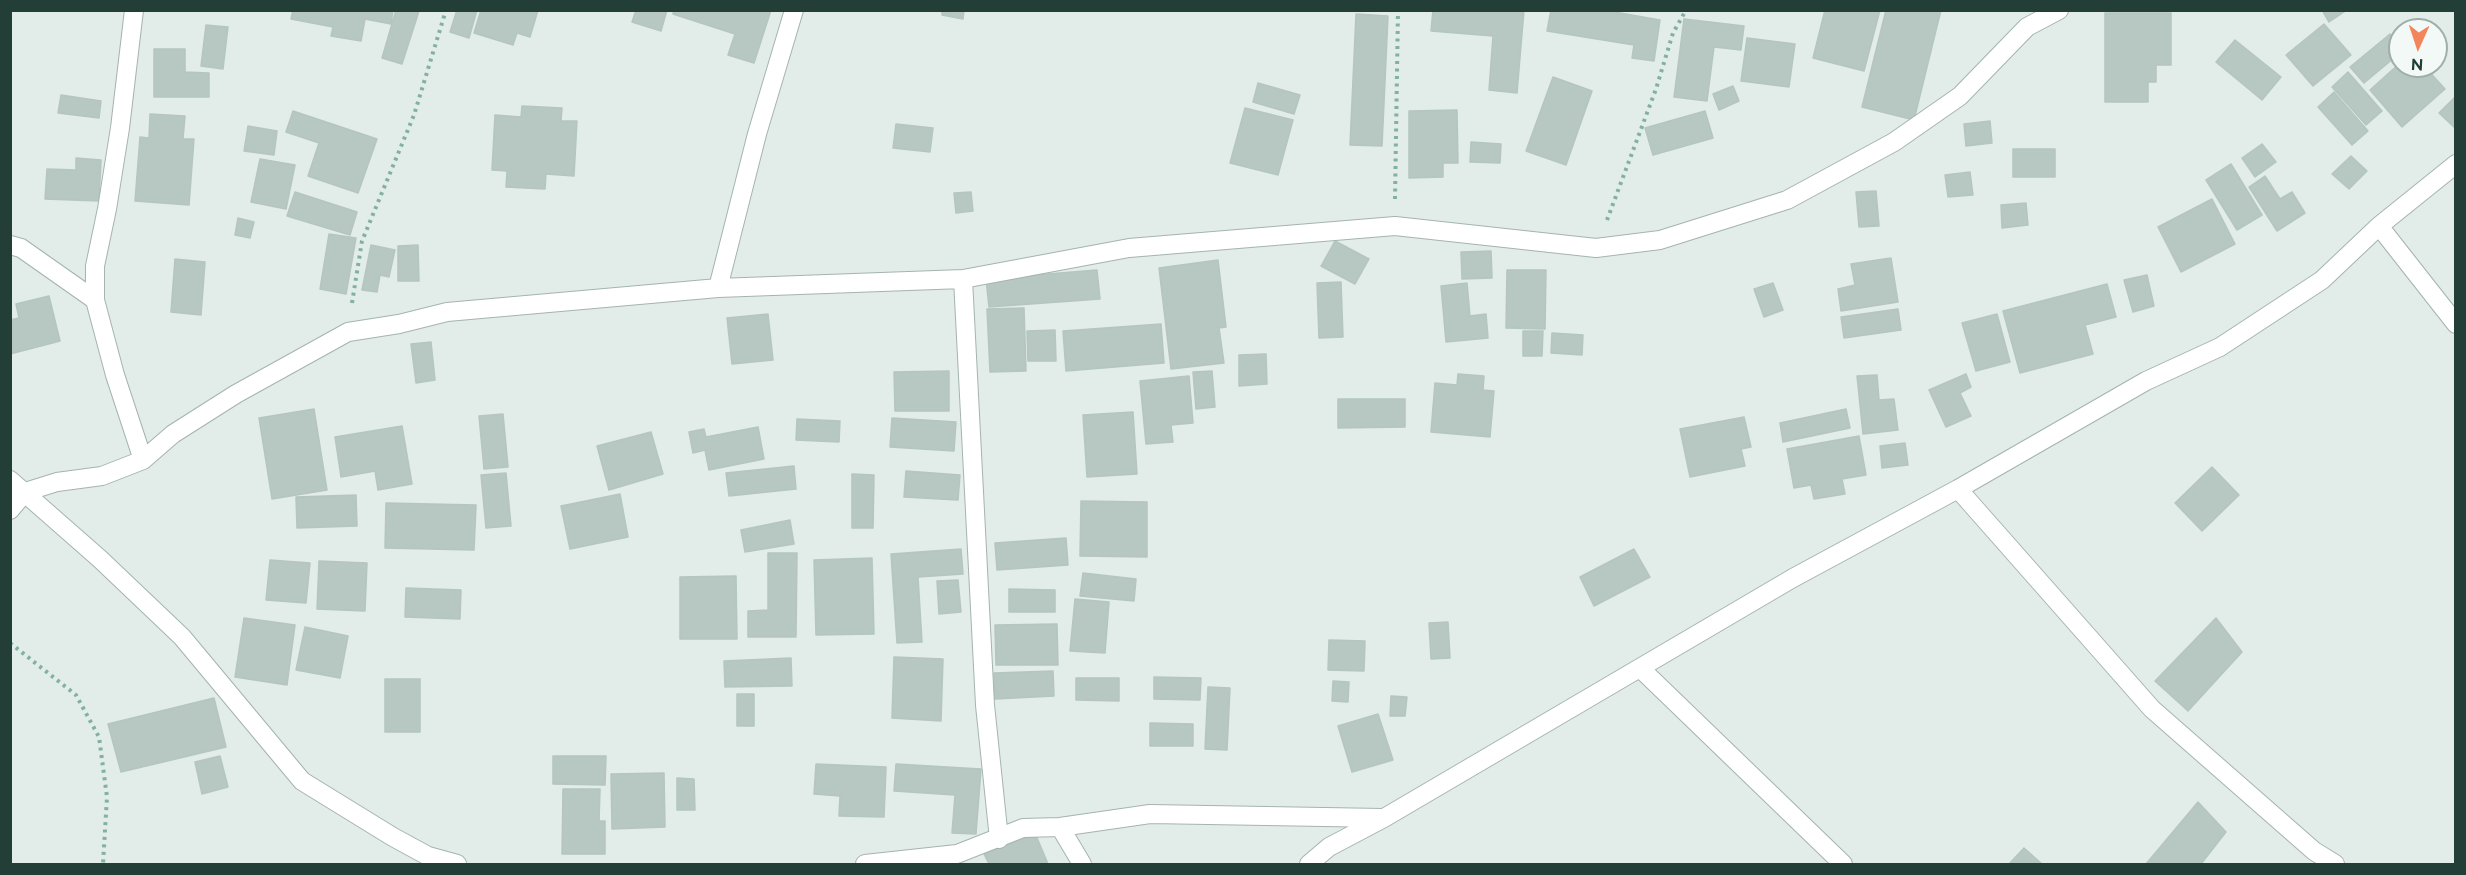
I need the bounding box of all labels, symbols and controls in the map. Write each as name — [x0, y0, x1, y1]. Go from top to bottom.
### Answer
north arrow — [2388, 18, 2448, 78]
text: N — [2411, 55, 2424, 74]

